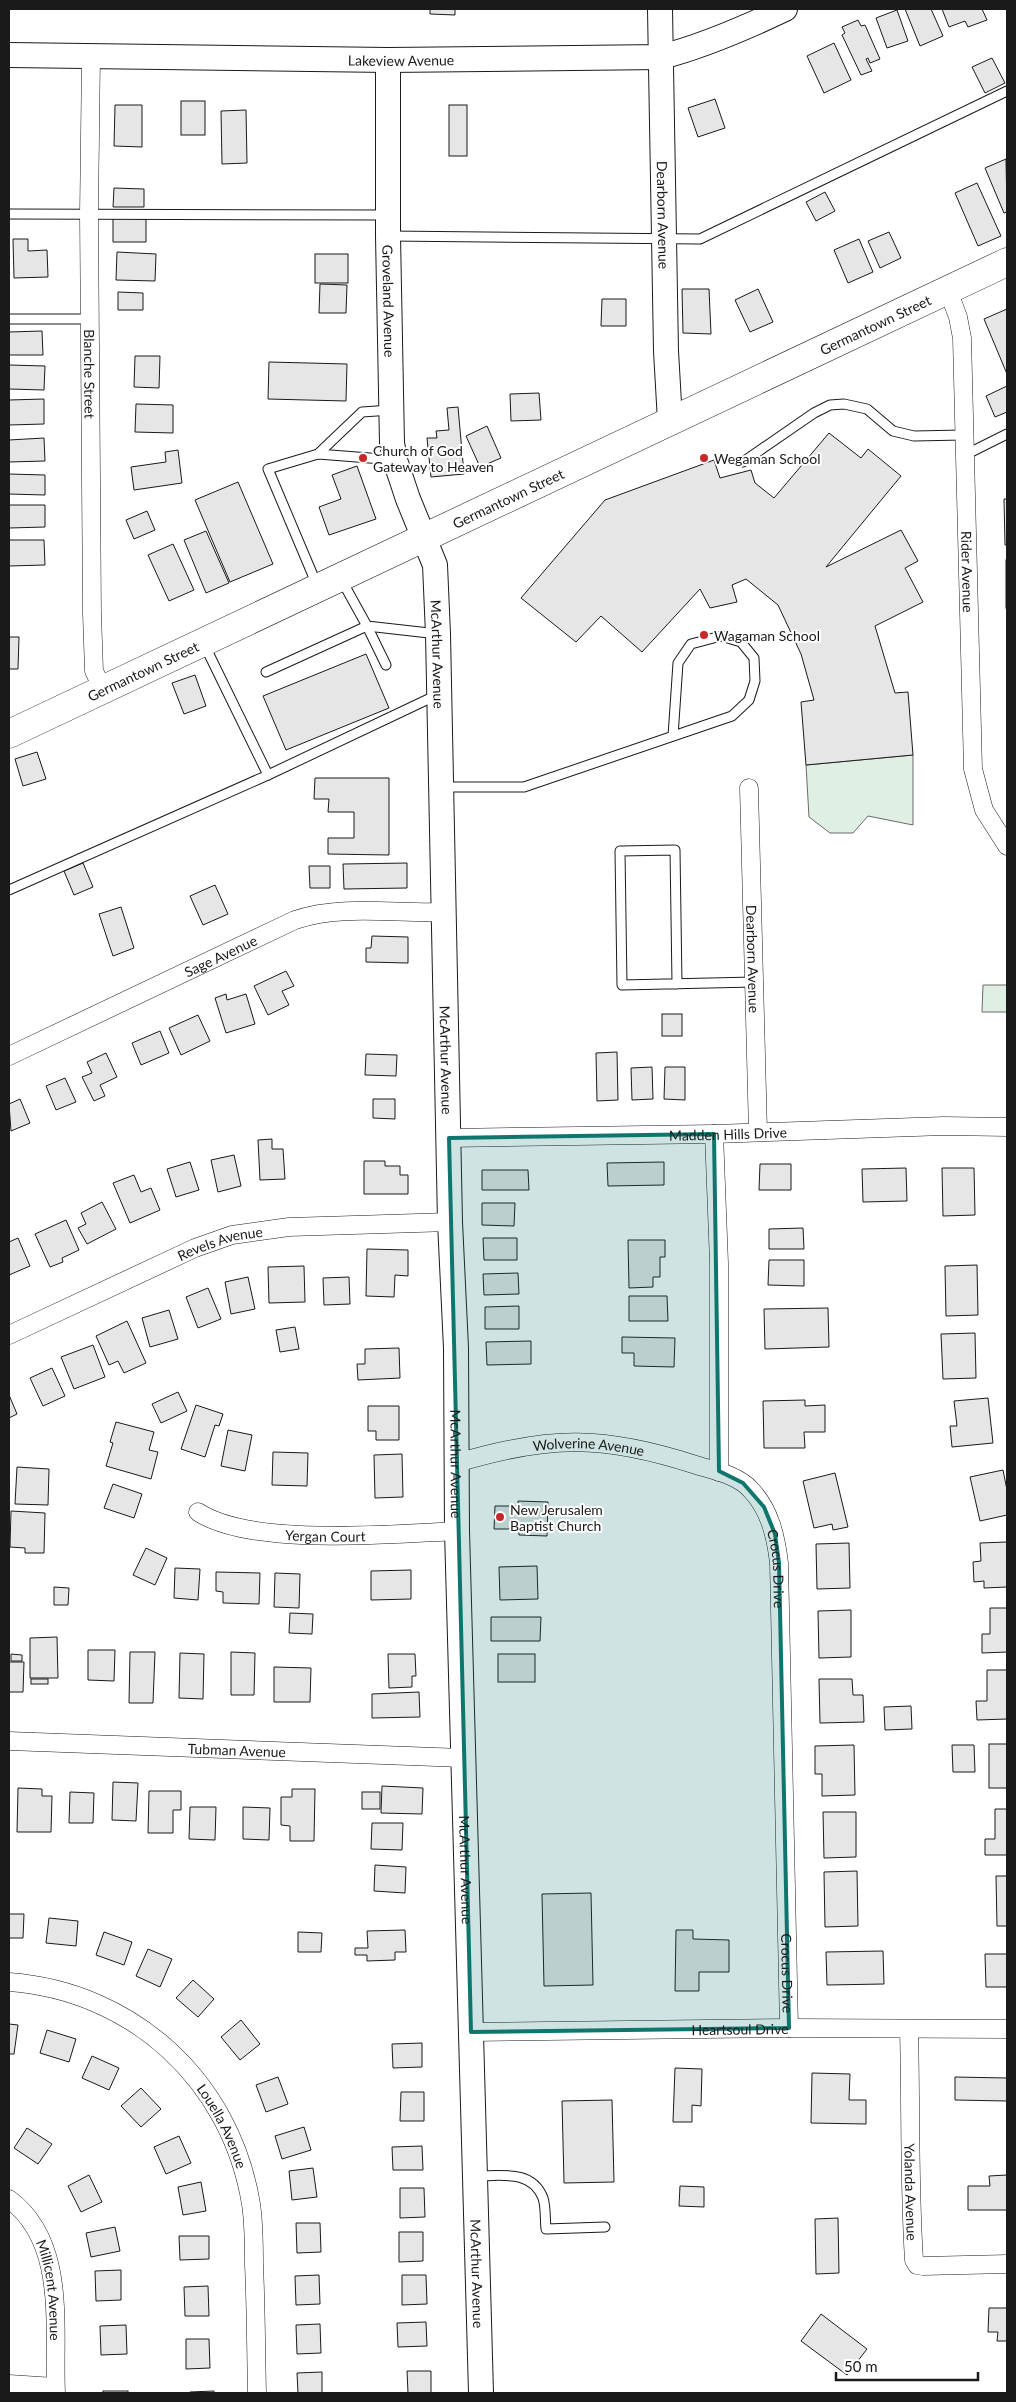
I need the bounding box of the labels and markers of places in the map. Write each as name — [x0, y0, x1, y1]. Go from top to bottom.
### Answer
place label: Church of God Gateway to Heaven — [373, 442, 494, 475]
place label: Wegaman School — [714, 450, 820, 467]
marker: Church of God Gateway to Heaven — [357, 452, 369, 464]
marker: Wegaman School — [698, 452, 710, 464]
place label: Wagaman School — [714, 627, 820, 644]
marker: Wagaman School — [698, 629, 710, 641]
place label: New Jerusalem Baptist Church — [510, 1501, 603, 1534]
marker: New Jerusalem Baptist Church — [494, 1511, 506, 1523]

